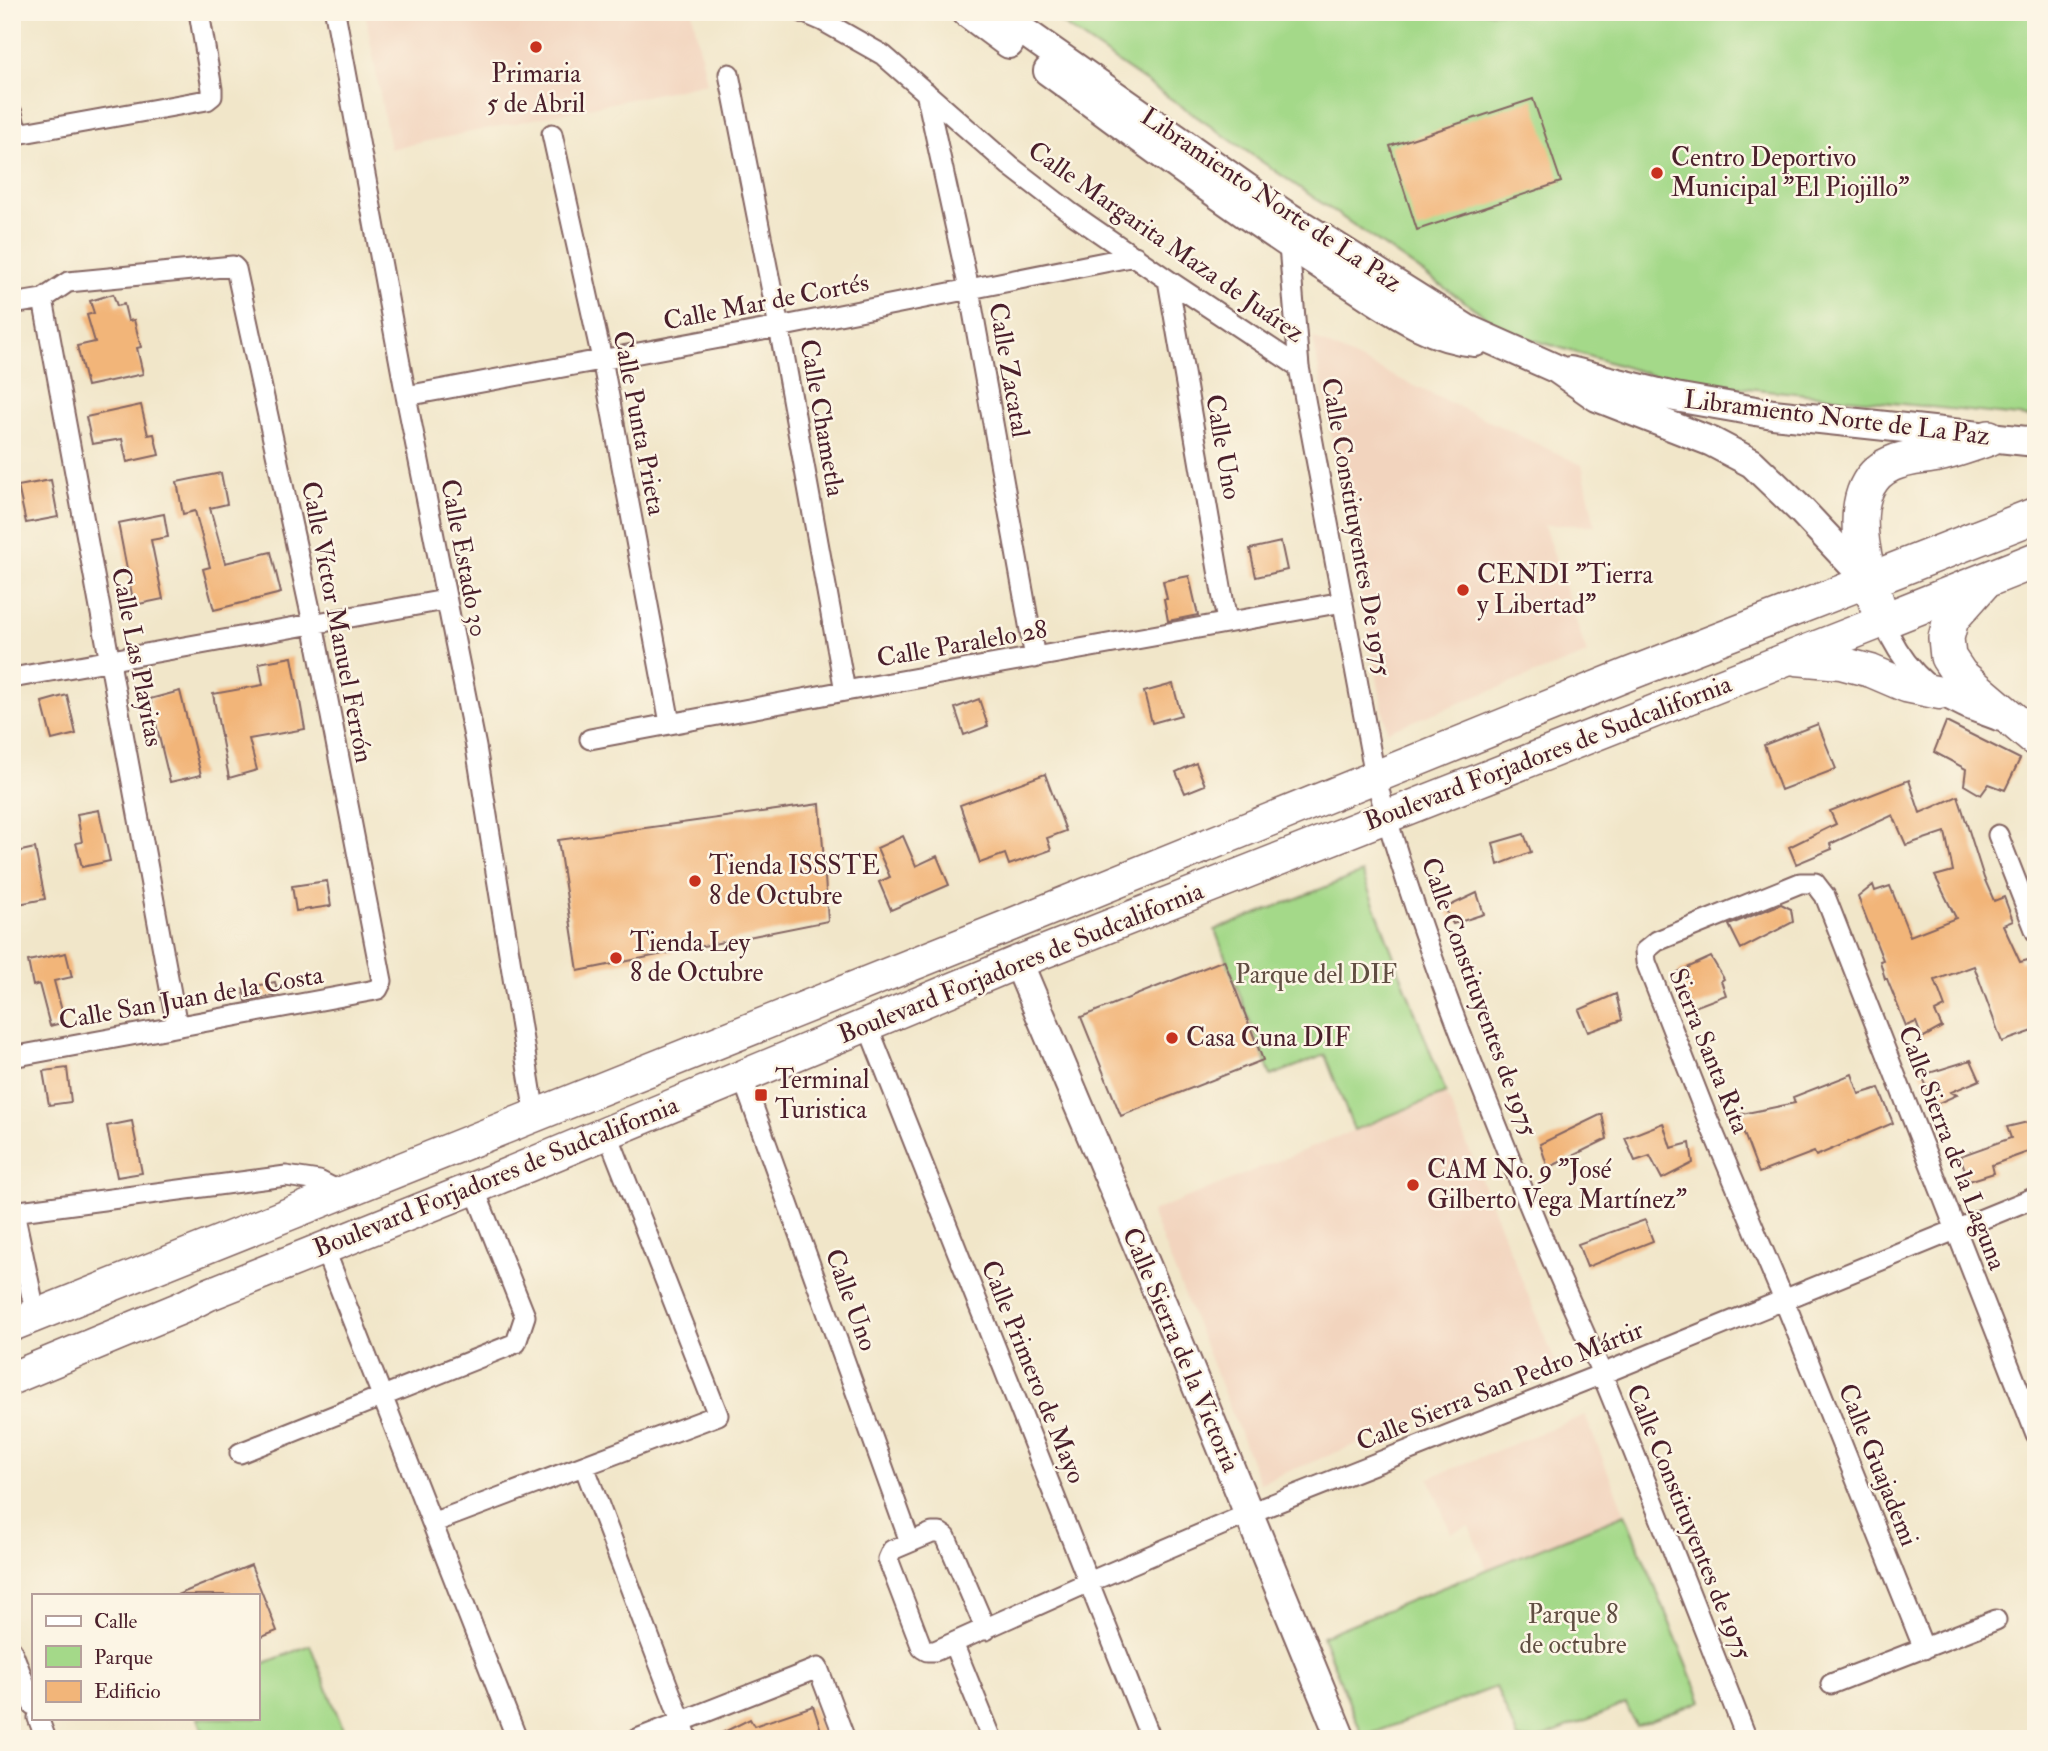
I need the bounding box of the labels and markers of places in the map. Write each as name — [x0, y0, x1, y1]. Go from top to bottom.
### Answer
marker: Primaria 5 de Abril — [528, 39, 544, 55]
place label: Primaria 5 de Abril — [487, 58, 586, 120]
place label: Centro Deportivo Municipal "El Piojillo" — [1671, 142, 1910, 205]
marker: Centro Deportivo Municipal "El Piojillo" — [1649, 165, 1665, 181]
place label: CENDI "Tierra y Libertad" — [1477, 559, 1653, 621]
marker: CENDI "Tierra y Libertad" — [1455, 582, 1471, 598]
place label: Tienda ISSSTE 8 de Octubre — [709, 850, 880, 912]
marker: Tienda ISSSTE 8 de Octubre — [687, 873, 703, 889]
place label: Tienda Ley 8 de Octubre — [630, 927, 764, 989]
marker: Tienda Ley 8 de Octubre — [608, 950, 624, 966]
place label: Casa Cuna DIF — [1186, 1022, 1350, 1054]
marker: Casa Cuna DIF — [1164, 1030, 1180, 1046]
place label: Terminal Turistica — [775, 1064, 870, 1126]
marker: Terminal Turistica — [753, 1087, 769, 1103]
place label: CAM No. 9 "José Gilberto Vega Martínez" — [1427, 1154, 1687, 1216]
marker: CAM No. 9 "José Gilberto Vega Martínez" — [1405, 1177, 1421, 1193]

